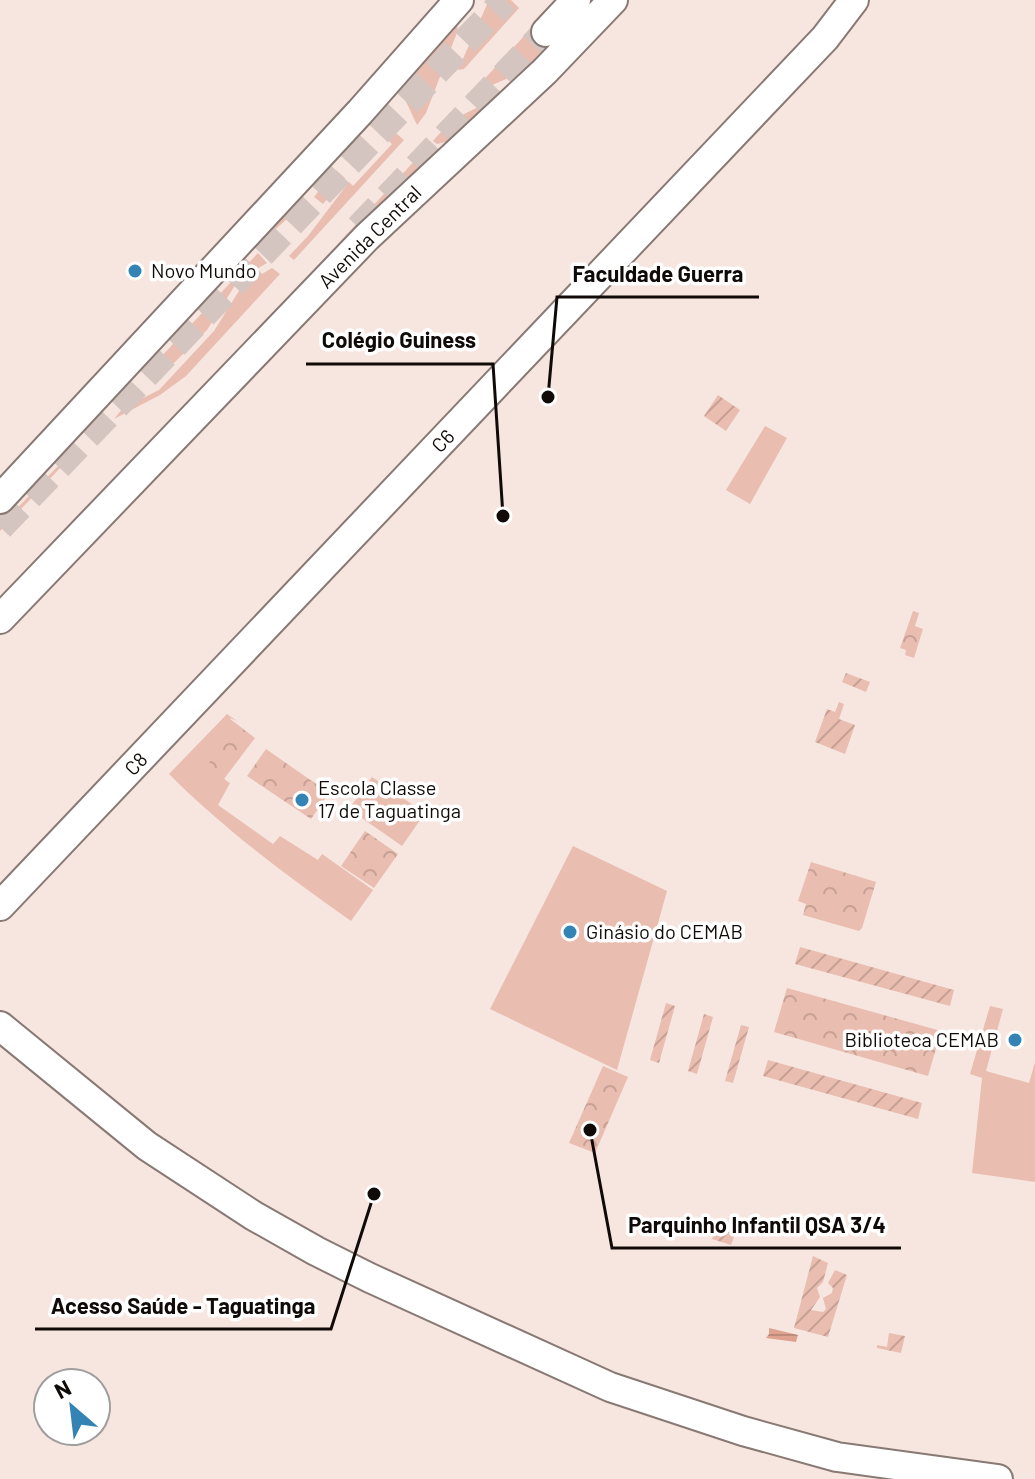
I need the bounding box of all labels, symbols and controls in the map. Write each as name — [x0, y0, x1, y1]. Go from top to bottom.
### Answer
street label: Avenida Central — [313, 180, 426, 293]
callout: Faculdade Guerra — [557, 251, 759, 297]
place label: Novo Mundo — [151, 258, 257, 282]
text: Faculdade Guerra — [573, 260, 743, 286]
marker: Novo Mundo — [126, 262, 144, 280]
callout: Colégio Guiness — [306, 318, 493, 364]
text: Colégio Guiness — [322, 326, 476, 352]
street label: C6 — [426, 424, 459, 457]
street label: C8 — [119, 747, 152, 780]
place label: Escola Classe 17 de Taguatinga — [318, 775, 461, 822]
marker: Escola Classe 17 de Taguatinga — [293, 791, 311, 809]
place label: Ginásio do CEMAB — [586, 919, 743, 943]
marker: Ginásio do CEMAB — [561, 923, 579, 941]
place label: Biblioteca CEMAB — [844, 1027, 999, 1051]
marker: Biblioteca CEMAB — [1006, 1031, 1024, 1049]
callout: Parquinho Infantil QSA 3/4 — [612, 1202, 901, 1248]
text: Parquinho Infantil QSA 3/4 — [628, 1211, 886, 1237]
callout: Acesso Saúde - Taguatinga — [35, 1283, 331, 1329]
text: Acesso Saúde - Taguatinga — [51, 1292, 315, 1318]
north arrow — [32, 1367, 112, 1447]
text: N — [50, 1374, 75, 1403]

